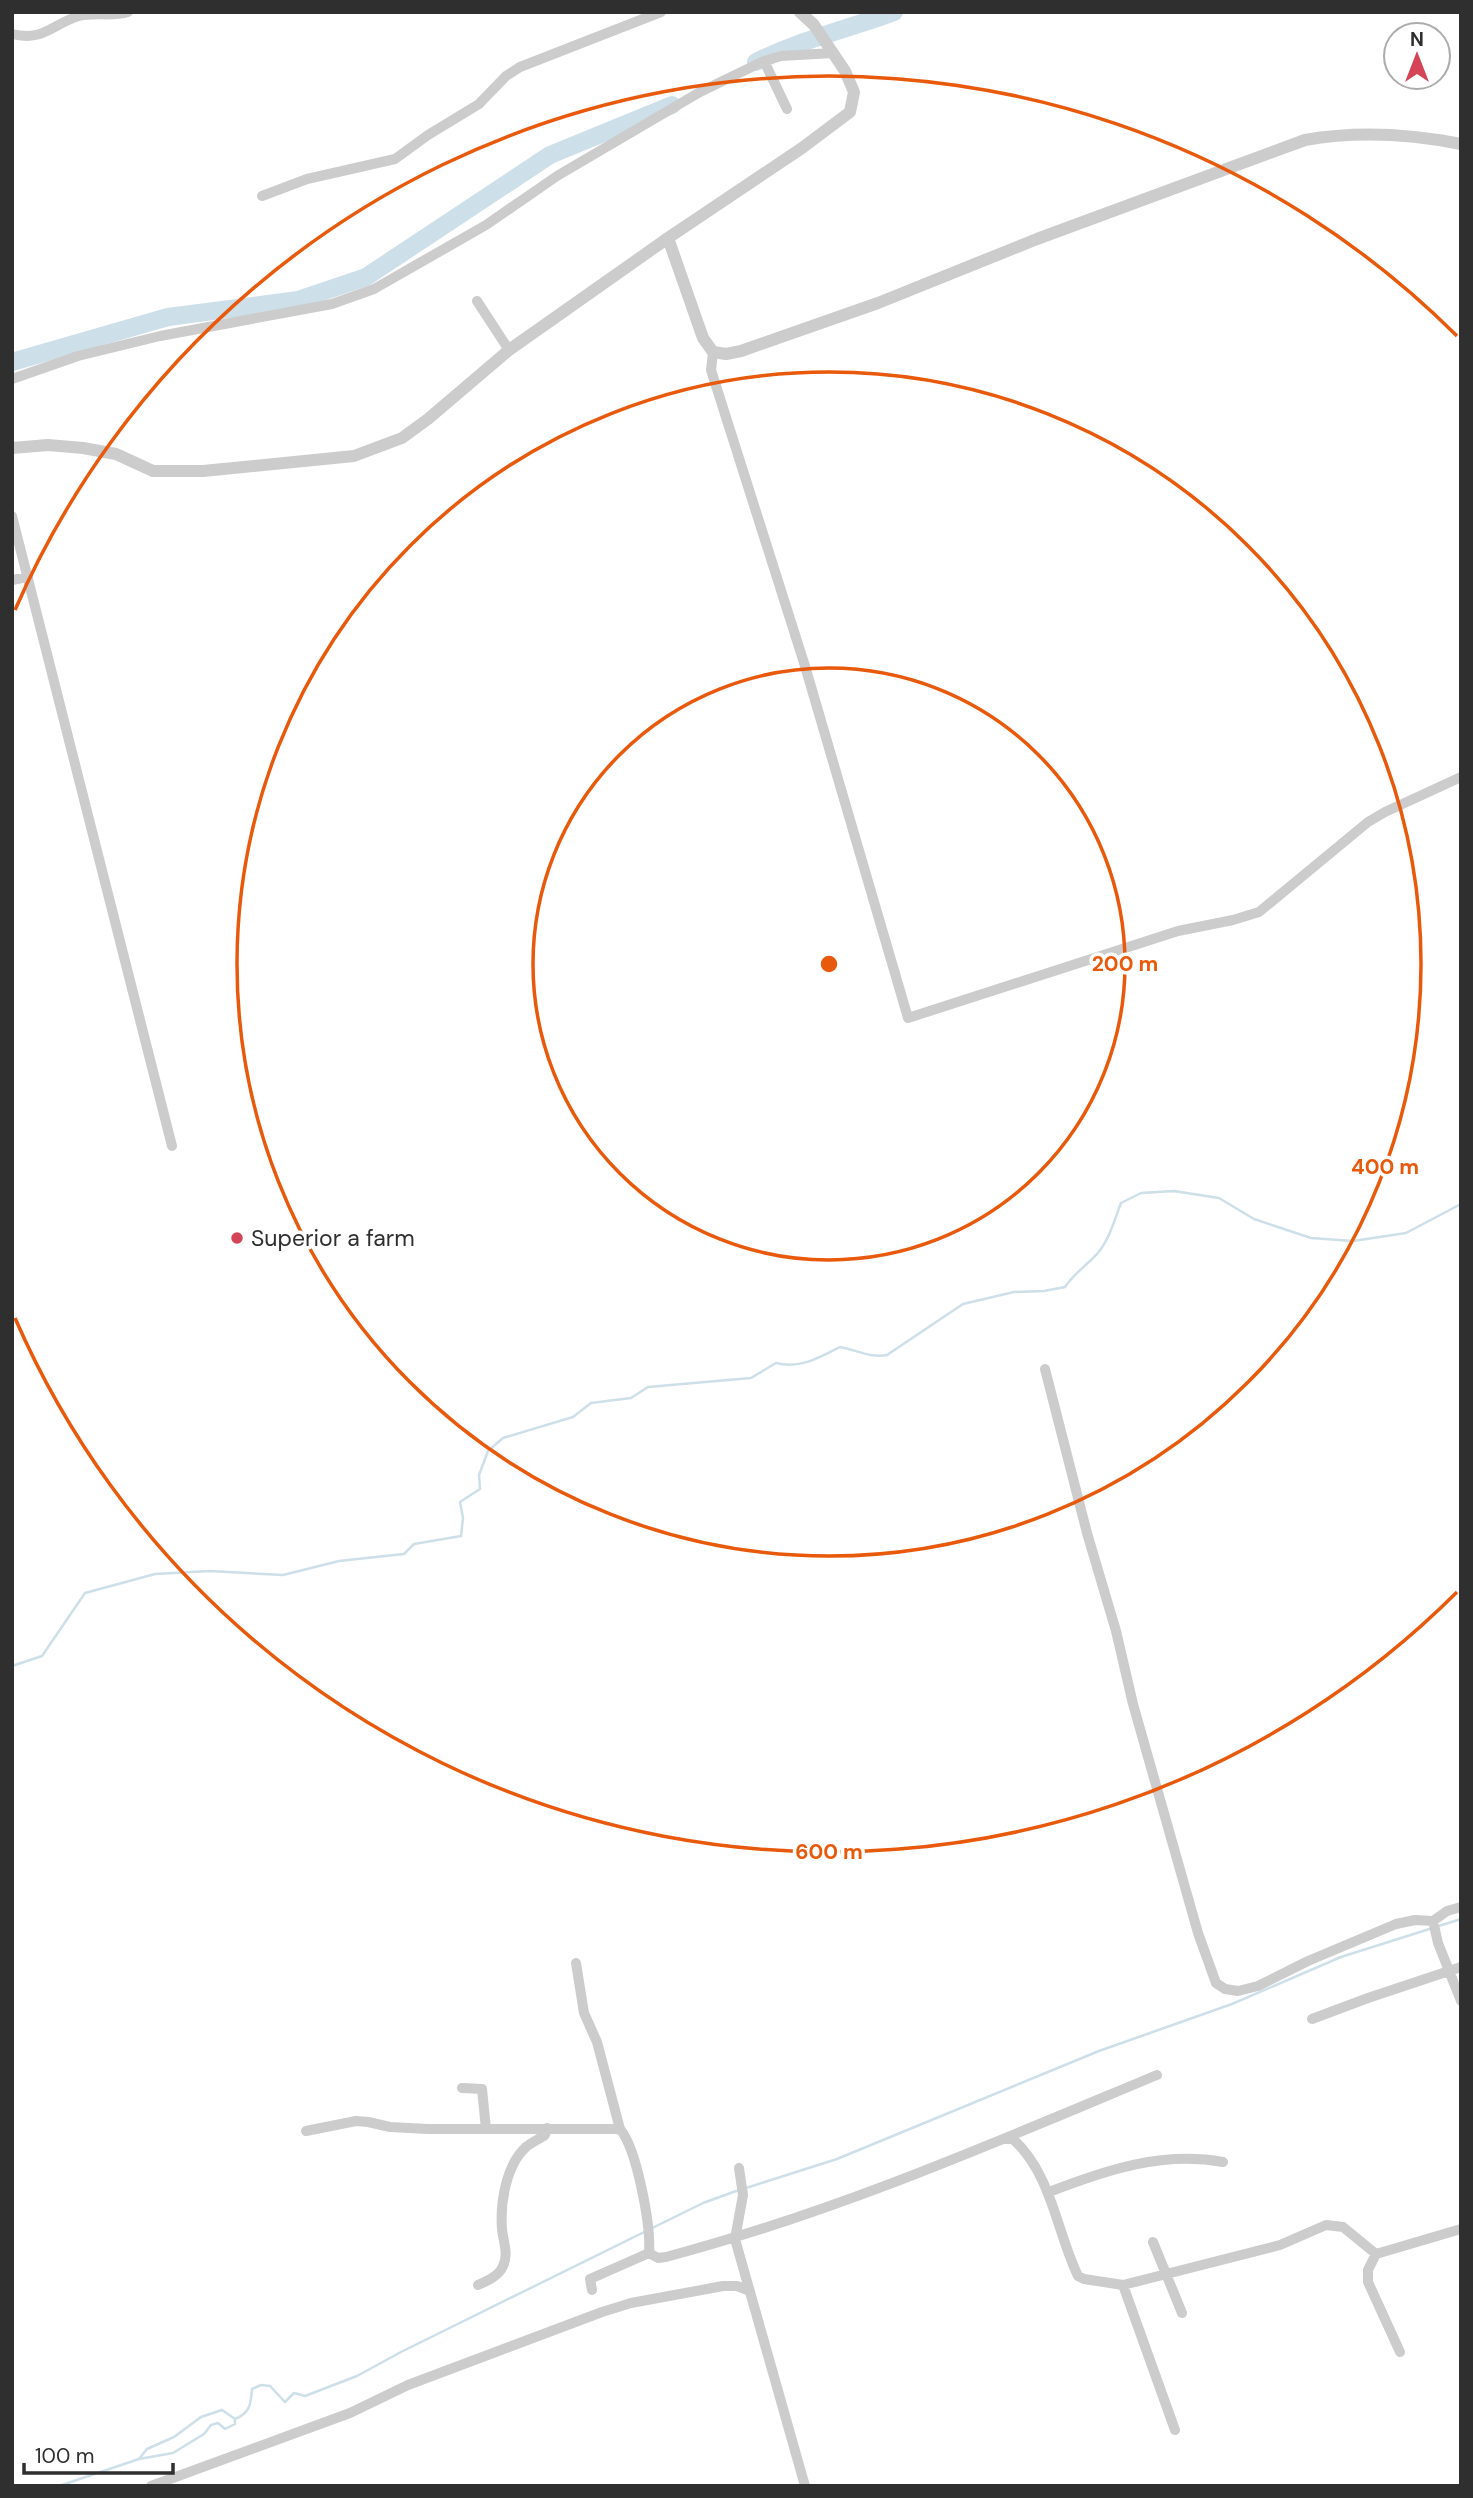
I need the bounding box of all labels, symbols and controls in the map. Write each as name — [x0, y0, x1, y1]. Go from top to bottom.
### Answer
north arrow — [1382, 21, 1452, 91]
text: N — [1410, 27, 1424, 52]
text: 200 m — [1092, 950, 1158, 978]
centre of rings — [817, 952, 841, 976]
text: 400 m — [1351, 1153, 1419, 1181]
place label: Superior a farm — [251, 1223, 415, 1253]
marker: Superior a farm — [229, 1230, 245, 1246]
text: 600 m — [795, 1838, 863, 1866]
scale bar — [24, 2432, 173, 2476]
text: 100 m — [35, 2442, 95, 2470]

